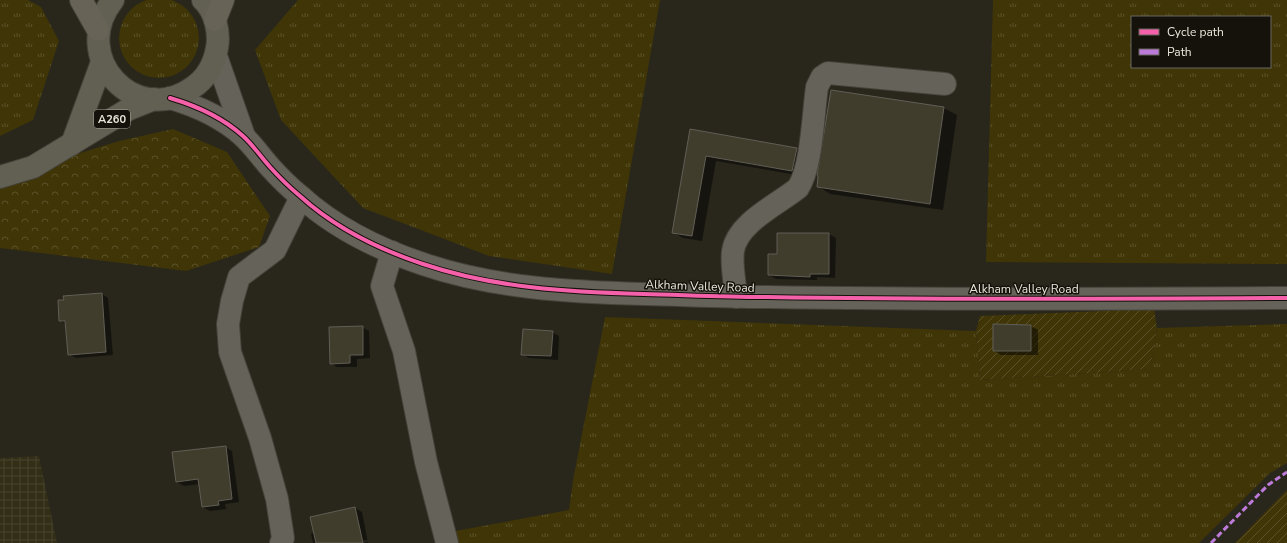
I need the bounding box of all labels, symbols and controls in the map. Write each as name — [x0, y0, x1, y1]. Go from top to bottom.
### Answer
legend — [1131, 16, 1271, 68]
text: Cycle path — [1167, 24, 1224, 40]
text: Path — [1167, 44, 1192, 60]
road number: A260 — [94, 110, 130, 128]
street label: Alkham Valley Road — [645, 276, 755, 296]
street label: Alkham Valley Road — [969, 281, 1079, 297]

